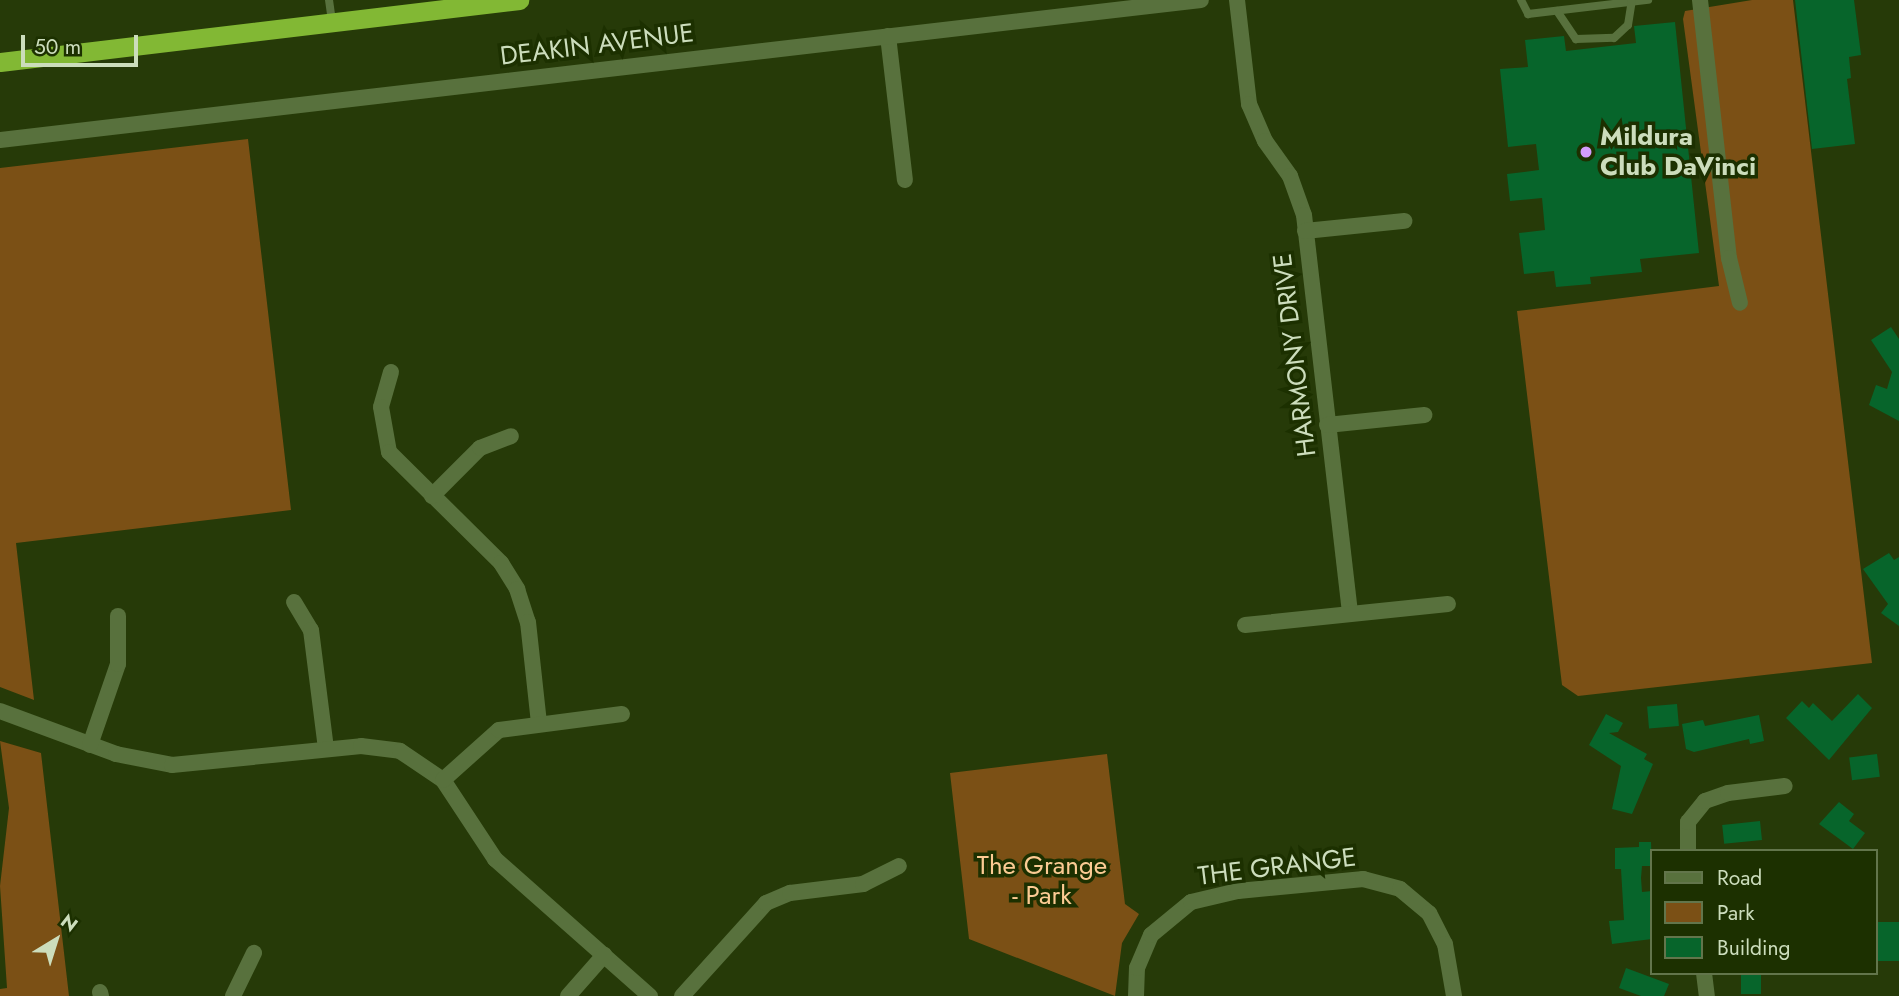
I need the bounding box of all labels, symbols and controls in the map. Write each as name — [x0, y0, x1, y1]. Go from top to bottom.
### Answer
street label: DEAKIN AVENUE — [498, 18, 696, 72]
scale bar — [24, 21, 142, 65]
text: 50 m — [34, 32, 81, 62]
place label: Mildura Club DaVinci — [1600, 121, 1756, 182]
marker: Mildura Club DaVinci — [1578, 144, 1594, 160]
street label: HARMONY DRIVE — [1267, 252, 1323, 458]
street label: THE GRANGE — [1196, 842, 1358, 892]
legend — [1650, 849, 1878, 975]
park label: The Grange - Park — [977, 850, 1107, 912]
text: Road — [1717, 863, 1762, 893]
text: Park — [1717, 898, 1754, 928]
north arrow — [21, 905, 91, 975]
text: N — [55, 908, 83, 938]
text: Building — [1717, 933, 1790, 963]

